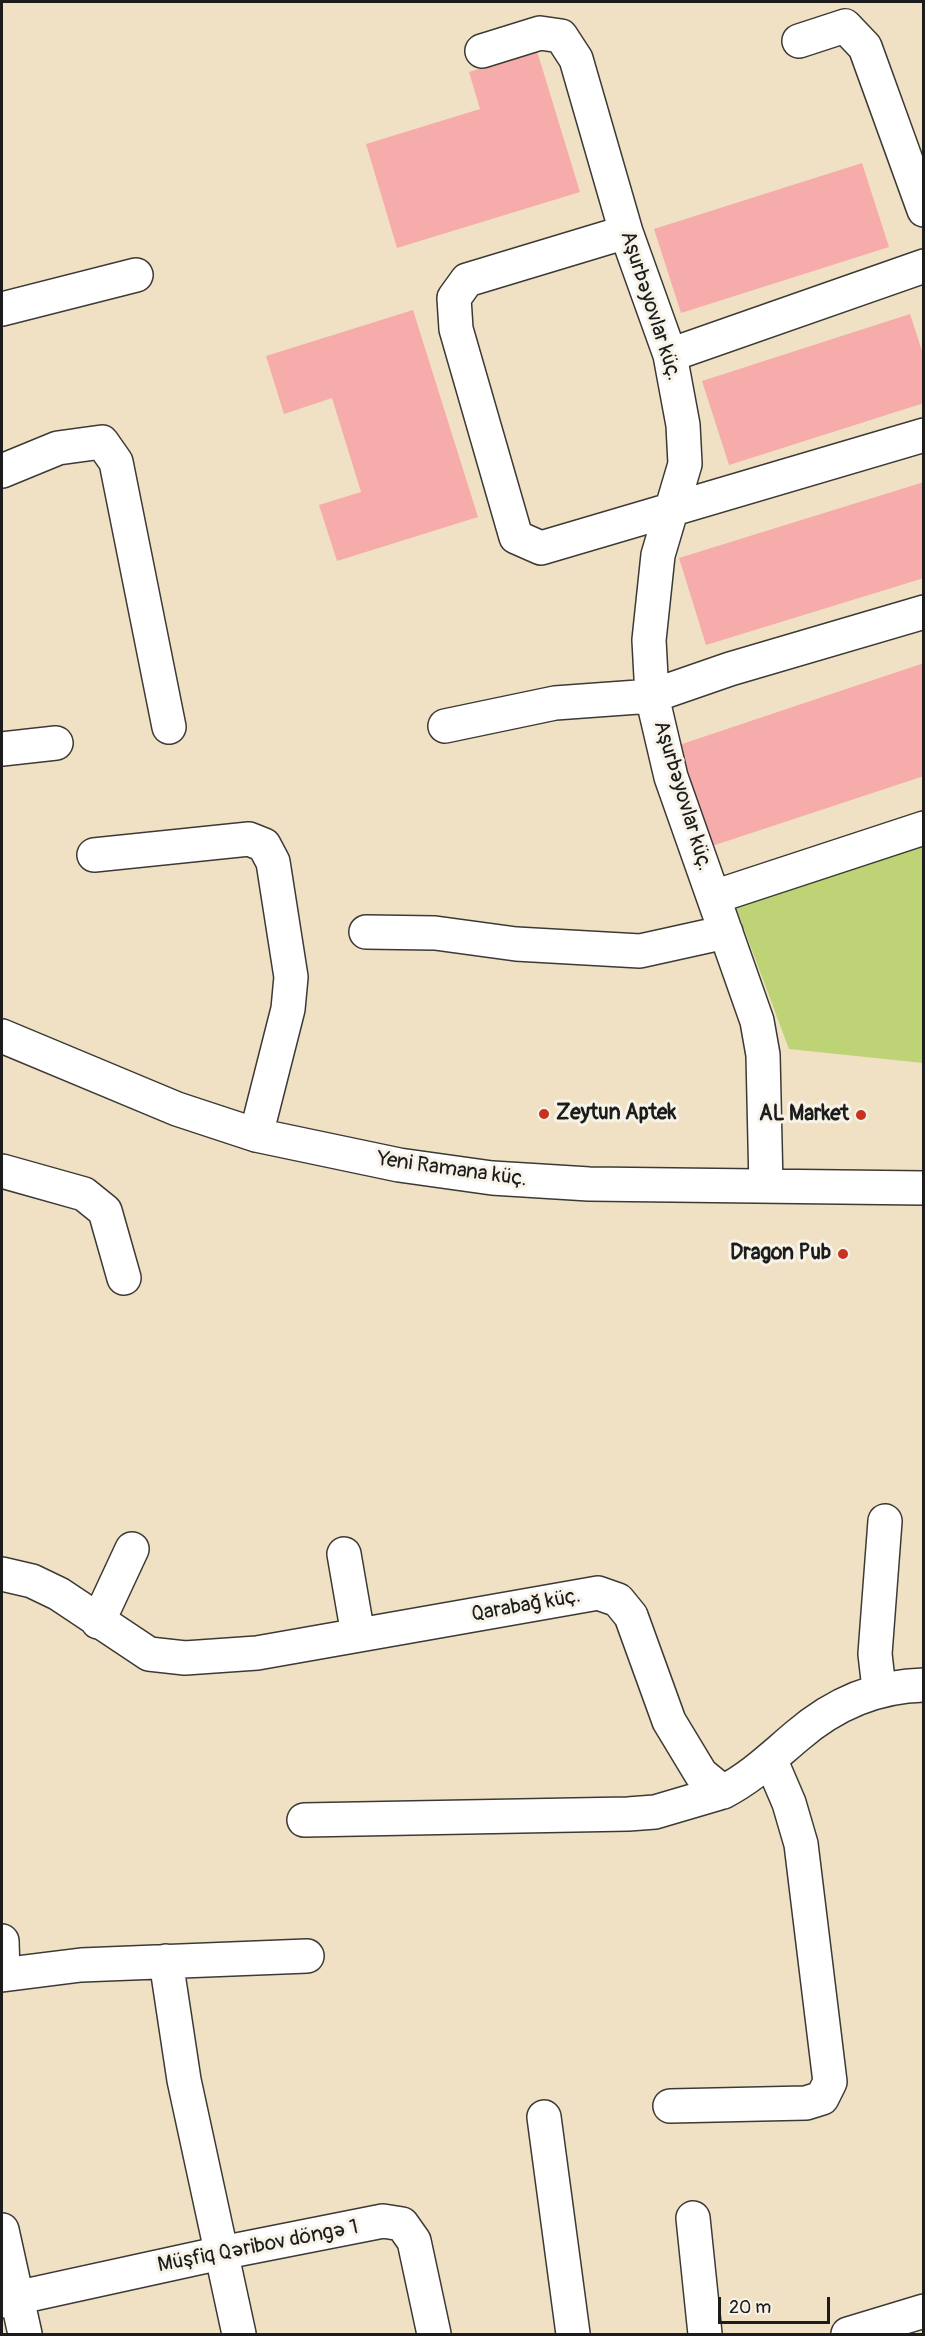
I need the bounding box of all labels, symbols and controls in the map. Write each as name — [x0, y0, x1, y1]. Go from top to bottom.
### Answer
street label: Aşurbəyovlar küç. — [614, 228, 686, 384]
street label: Aşurbəyovlar küç. — [647, 718, 717, 874]
place label: Zeytun Aptek — [556, 1101, 676, 1127]
place label: AL Market — [759, 1102, 849, 1128]
marker: Zeytun Aptek — [537, 1107, 551, 1121]
marker: AL Market — [854, 1108, 868, 1122]
street label: Yeni Ramana küç. — [375, 1147, 529, 1193]
place label: Dragon Pub — [730, 1241, 831, 1267]
marker: Dragon Pub — [836, 1247, 850, 1261]
street label: Qarabağ küç. — [469, 1584, 583, 1628]
street label: Müşfiq Qəribov döngə 1 — [156, 2215, 360, 2279]
scale bar — [721, 2285, 834, 2323]
text: 20 m — [729, 2296, 771, 2319]

